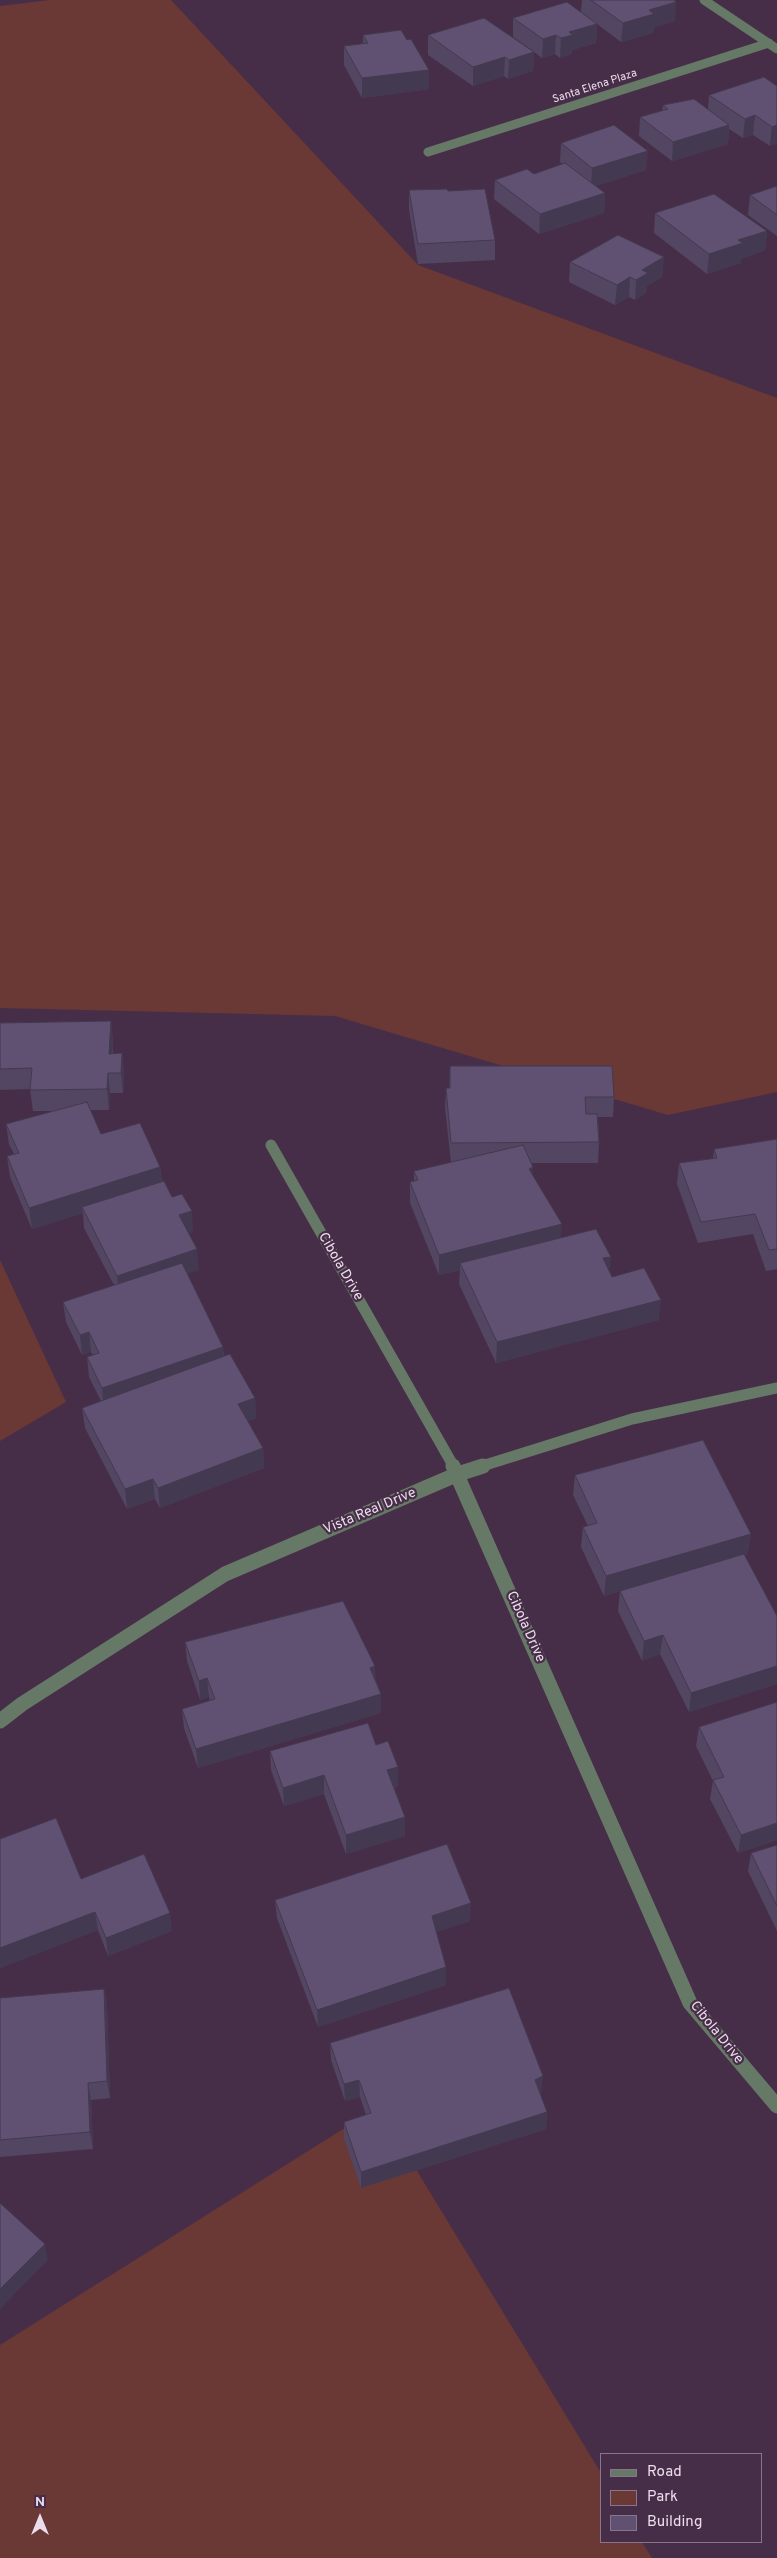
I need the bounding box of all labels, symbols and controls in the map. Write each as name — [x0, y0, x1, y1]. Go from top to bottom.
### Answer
street label: Santa Elena Plaza — [551, 67, 639, 107]
street label: Cibola Drive — [314, 1230, 366, 1304]
street label: Vista Real Drive — [321, 1485, 419, 1539]
street label: Cibola Drive — [502, 1589, 548, 1665]
street label: Cibola Drive — [686, 1998, 746, 2068]
legend — [600, 2453, 762, 2543]
text: Road — [647, 2463, 682, 2482]
text: Park — [647, 2488, 678, 2507]
north arrow — [15, 2493, 65, 2543]
text: N — [35, 2494, 45, 2511]
text: Building — [647, 2513, 702, 2532]

